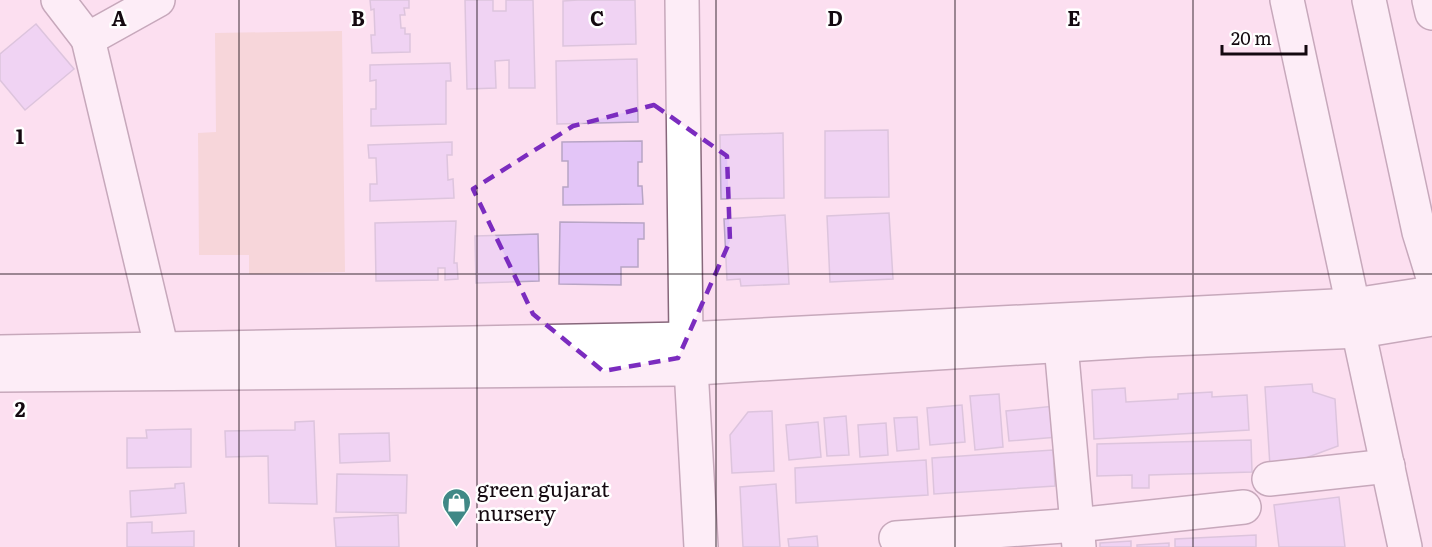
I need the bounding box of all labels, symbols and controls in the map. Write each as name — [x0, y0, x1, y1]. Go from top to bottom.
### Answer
text: A — [111, 2, 127, 32]
text: B — [351, 2, 365, 32]
text: C — [590, 2, 604, 32]
text: D — [827, 2, 843, 32]
text: E — [1067, 2, 1081, 32]
scale bar — [1222, 18, 1306, 56]
text: 20 m — [1231, 24, 1272, 51]
text: 1 — [16, 120, 24, 150]
text: 2 — [15, 393, 26, 423]
place label: green gujarat nursery — [477, 472, 610, 527]
shop icon: green gujarat nursery — [440, 486, 472, 528]

